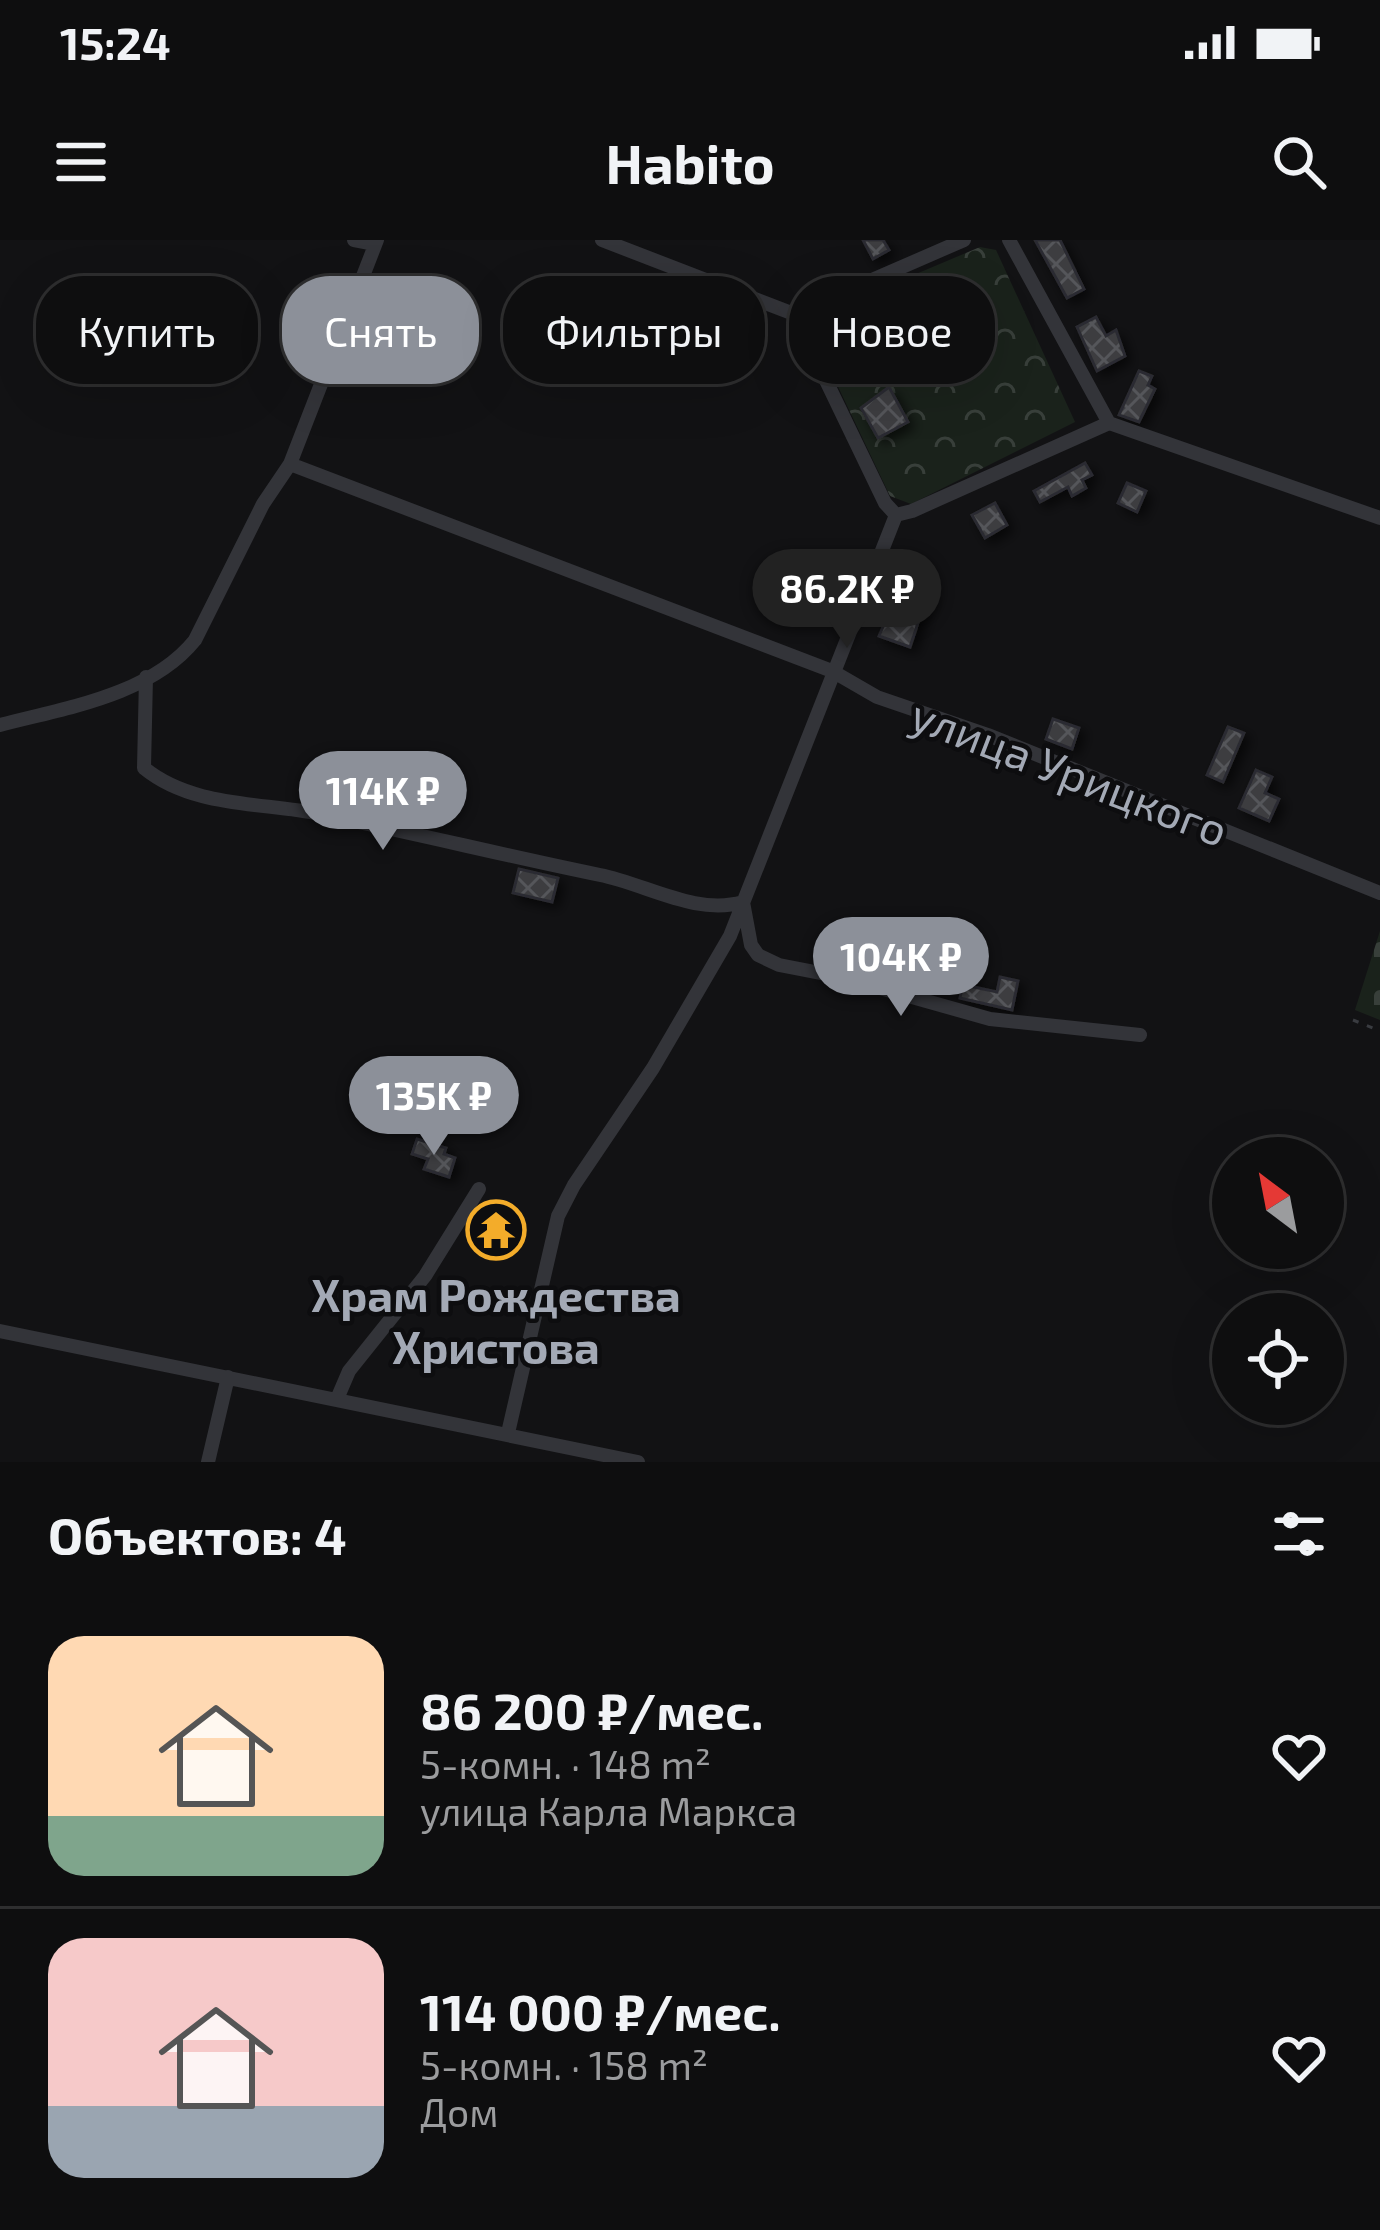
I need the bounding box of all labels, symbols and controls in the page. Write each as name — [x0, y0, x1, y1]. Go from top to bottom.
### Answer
text: 15:24 — [60, 15, 171, 69]
icon: menu — [48, 129, 114, 195]
icon: search — [1266, 129, 1332, 195]
text: Habito — [605, 130, 775, 195]
chip: Купить — [36, 276, 258, 384]
chip: Снять — [282, 276, 479, 384]
chip: Фильтры — [503, 276, 765, 384]
chip: Новое — [789, 276, 995, 384]
pin: 86.2K ₽ — [736, 549, 958, 651]
text: 86.2K ₽ — [779, 564, 915, 611]
street label: улица Урицкого — [904, 686, 1236, 857]
pin: 114K ₽ — [285, 751, 481, 853]
text: 114K ₽ — [326, 766, 440, 813]
pin: 104K ₽ — [803, 917, 999, 1019]
text: 104K ₽ — [840, 932, 962, 979]
pin: 135K ₽ — [336, 1056, 532, 1158]
text: 135K ₽ — [376, 1071, 492, 1118]
north arrow — [1212, 1137, 1344, 1269]
map controls — [1212, 1137, 1344, 1425]
temple icon: Храм Рождества Христова — [465, 1199, 527, 1261]
place label: Храм Рождества Христова — [311, 1267, 681, 1374]
button: locate — [1212, 1293, 1344, 1425]
icon: filters — [1266, 1501, 1332, 1567]
text: Объектов: 4 — [48, 1504, 347, 1565]
text: 86 200 ₽/мес. — [420, 1679, 763, 1740]
icon: home — [144, 1684, 288, 1828]
icon: heart — [1266, 1723, 1332, 1789]
text: 5-комн. · 148 m² — [420, 1740, 711, 1787]
text: улица Карла Маркса — [420, 1787, 797, 1834]
text: 114 000 ₽/мес. — [420, 1980, 781, 2041]
icon: home — [144, 1986, 288, 2130]
icon: heart — [1266, 2025, 1332, 2091]
text: 5-комн. · 158 m² — [420, 2041, 708, 2088]
text: Дом — [420, 2088, 498, 2135]

